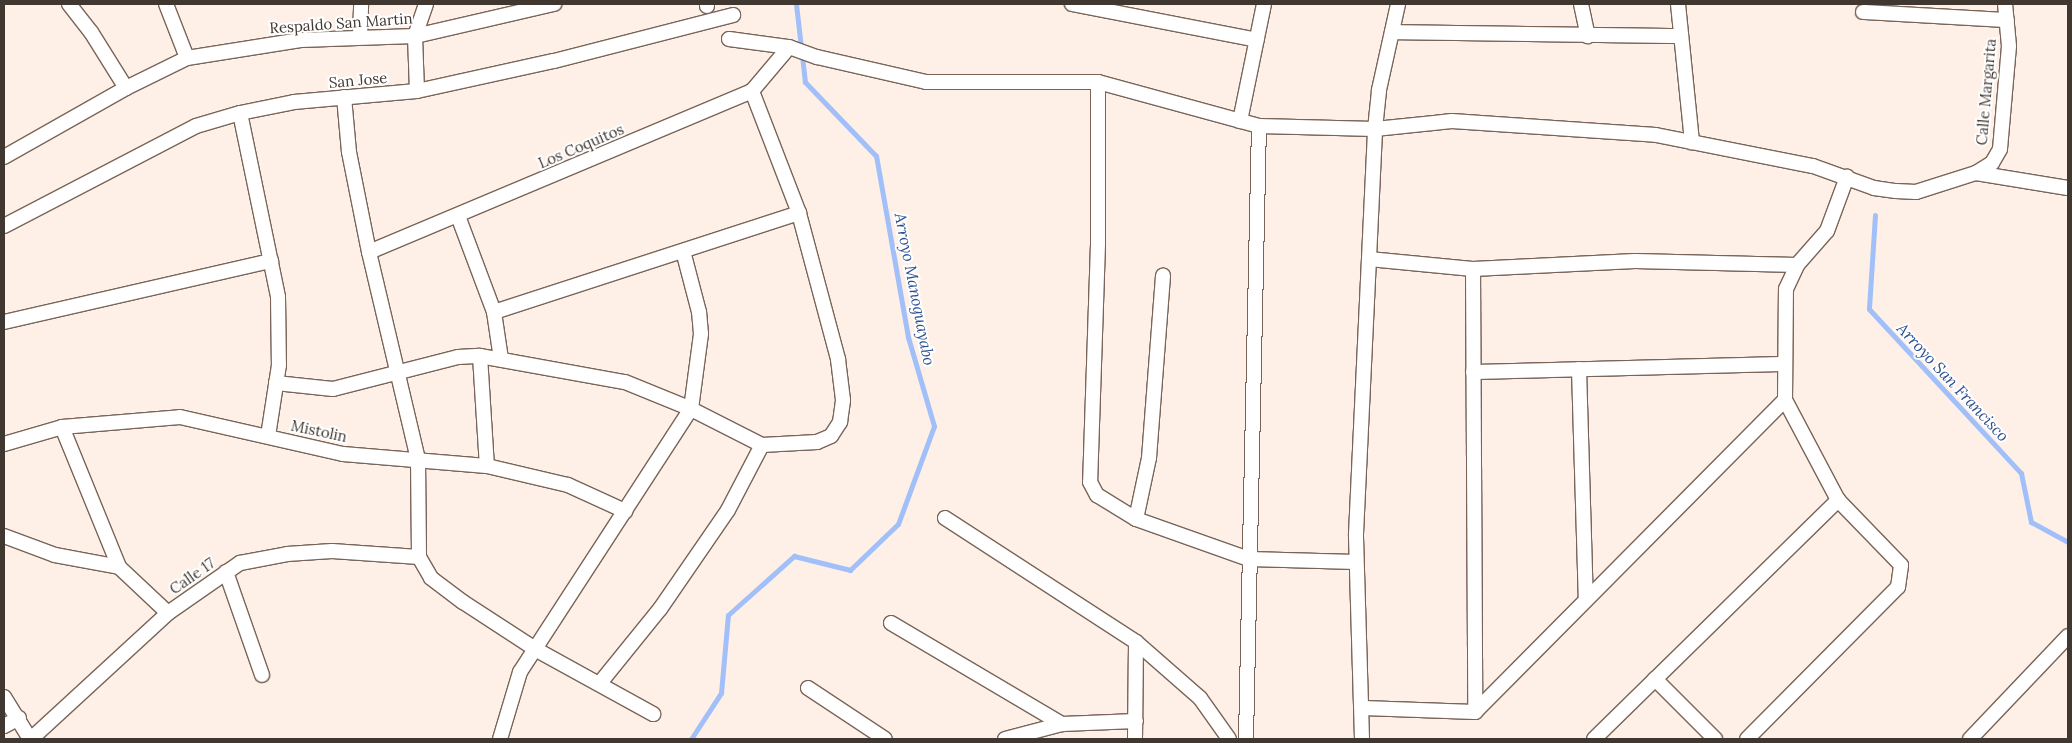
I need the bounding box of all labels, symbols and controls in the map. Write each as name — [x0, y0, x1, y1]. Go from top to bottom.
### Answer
street label: Respaldo San Martin — [269, 9, 413, 37]
street label: Calle Margarita — [1972, 38, 2000, 146]
street label: San Jose — [328, 68, 388, 92]
street label: Los Coquitos — [536, 120, 626, 172]
water label: Arroyo Manoguayabo — [891, 211, 939, 367]
water label: Arroyo San Francisco — [1893, 319, 2013, 445]
street label: Mistolin — [289, 416, 349, 446]
street label: Calle 17 — [166, 554, 218, 598]

